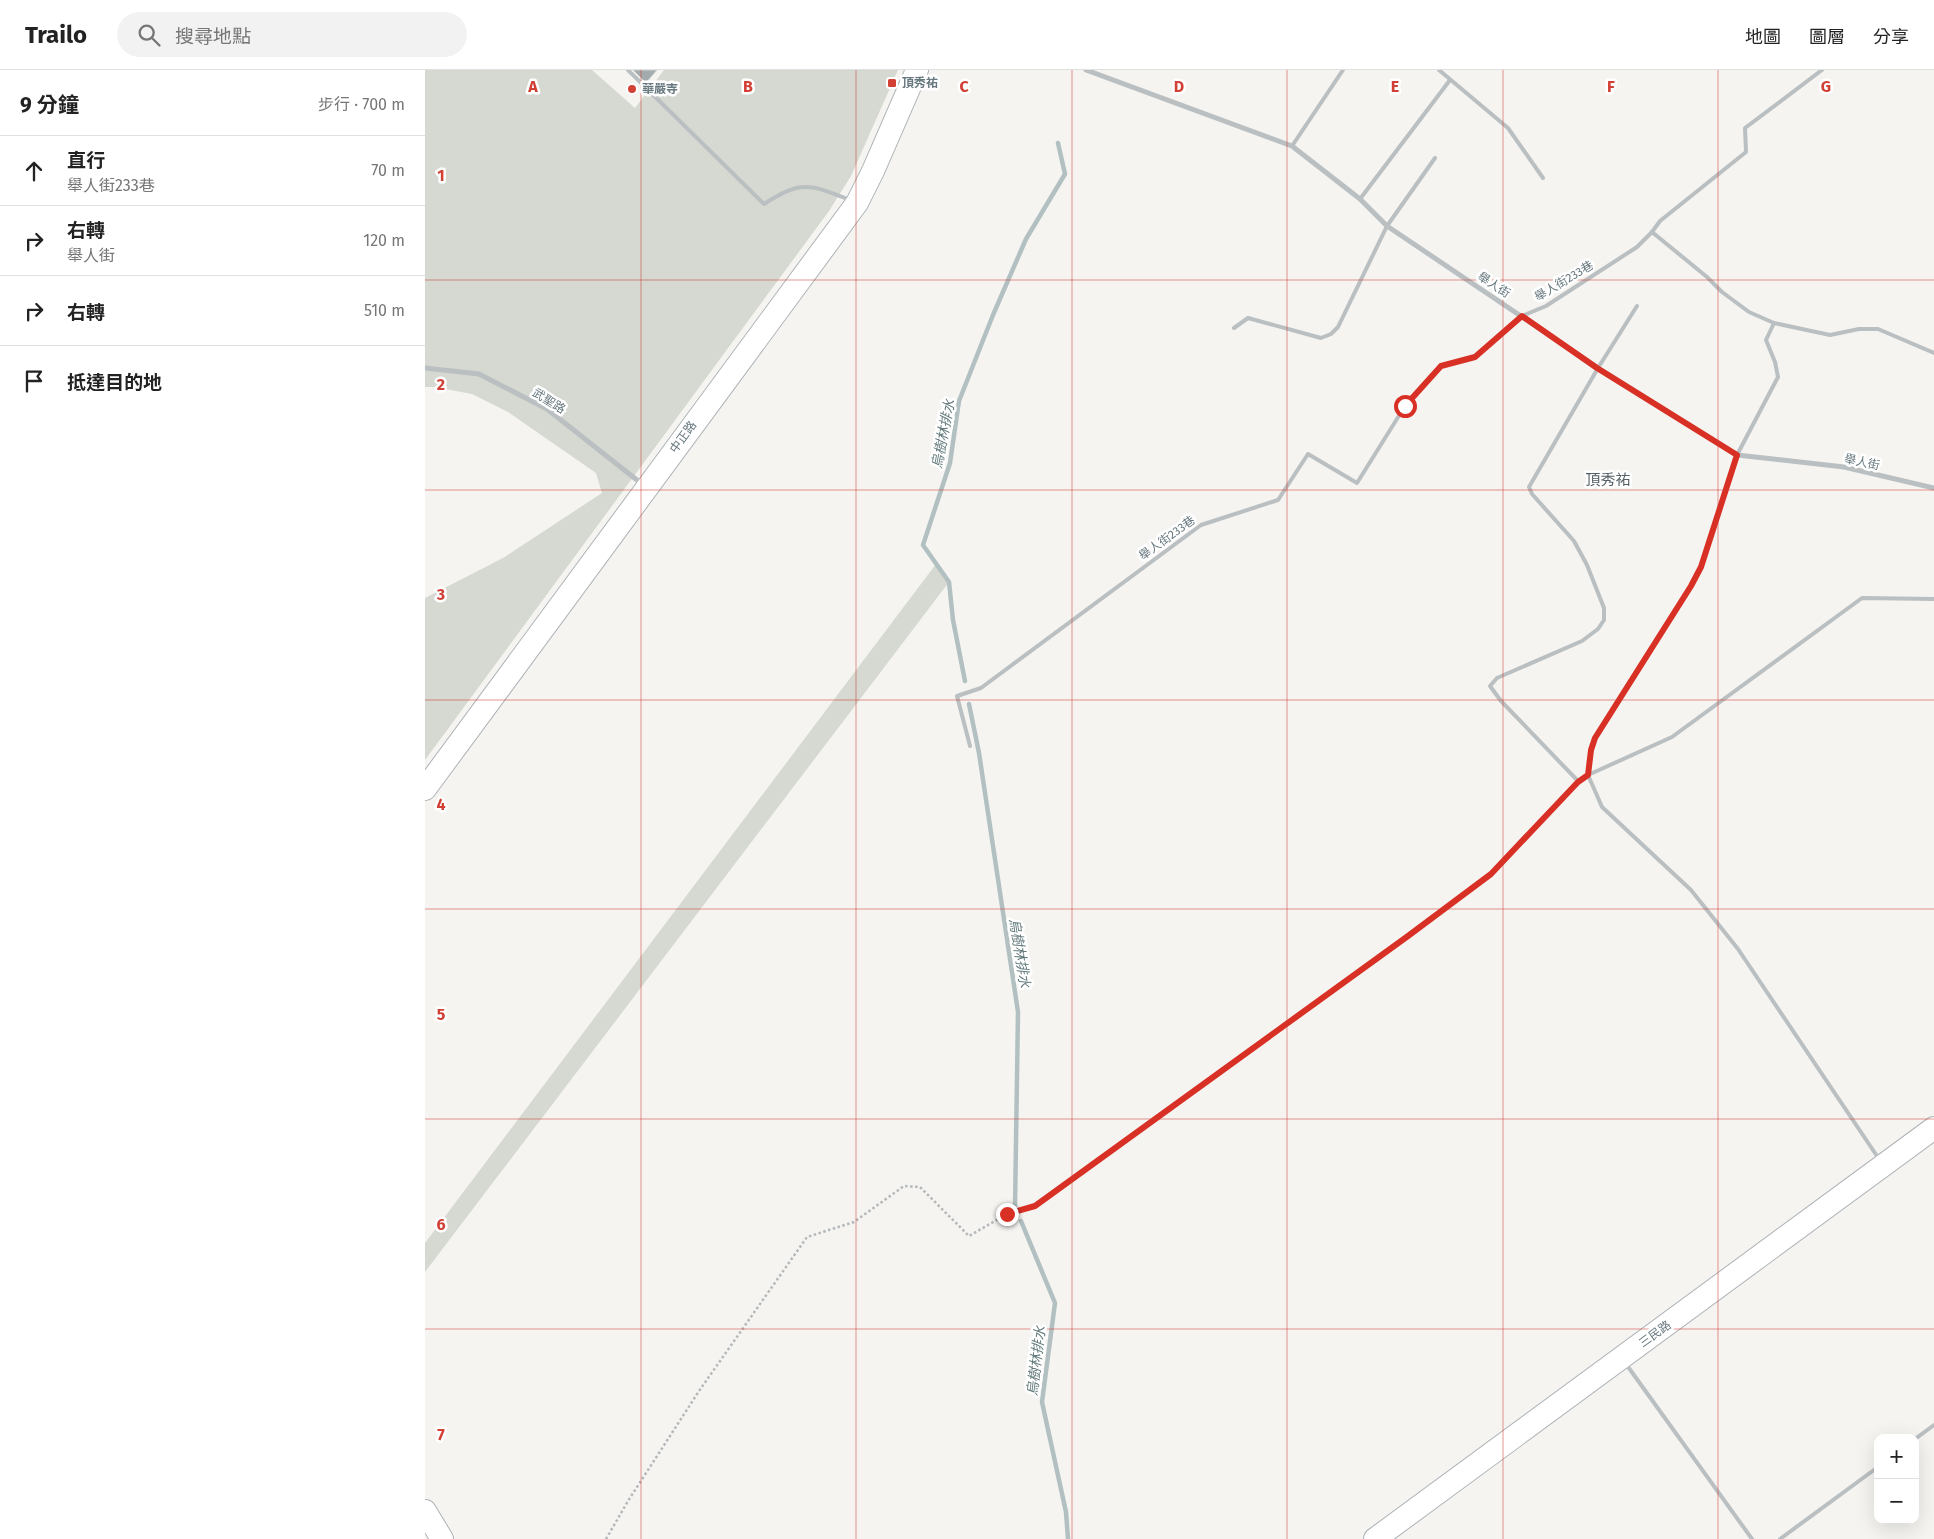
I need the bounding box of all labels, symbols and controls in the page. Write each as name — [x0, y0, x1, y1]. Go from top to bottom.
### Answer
search box — [117, 12, 467, 57]
text: Trailo — [25, 21, 87, 49]
icon: search — [135, 21, 163, 49]
text: 搜尋地點 — [175, 25, 251, 48]
text: 地圖 — [1745, 26, 1781, 48]
text: 圖層 — [1809, 26, 1845, 48]
text: 分享 — [1873, 26, 1909, 48]
place label: 頂秀祐 — [902, 76, 938, 90]
text: A — [527, 77, 538, 96]
text: B — [743, 77, 753, 96]
marker: 頂秀祐 — [886, 77, 898, 89]
text: C — [959, 77, 969, 96]
text: D — [1174, 77, 1184, 96]
text: E — [1391, 77, 1399, 96]
text: F — [1607, 77, 1615, 96]
text: G — [1821, 77, 1831, 96]
place label: 華嚴寺 — [642, 82, 678, 96]
marker: 華嚴寺 — [626, 83, 638, 95]
text: 9 分鐘 — [20, 92, 79, 118]
text: 步行 · 700 m — [318, 95, 405, 114]
text: 直行 — [67, 149, 105, 172]
icon: ahead — [20, 157, 48, 185]
text: 70 m — [371, 161, 405, 180]
text: 1 — [437, 166, 445, 185]
text: 舉人街233巷 — [67, 176, 155, 195]
text: 右轉 — [67, 219, 105, 242]
icon: right — [20, 227, 48, 255]
text: 120 m — [363, 231, 405, 250]
text: 舉人街 — [67, 246, 115, 265]
street label: 舉人街233巷 — [1532, 258, 1596, 304]
street label: 舉人街 — [1475, 269, 1513, 301]
icon: right — [20, 297, 48, 325]
text: 右轉 — [67, 301, 105, 324]
text: 510 m — [364, 301, 405, 320]
icon: arrive — [20, 367, 48, 395]
text: 抵達目的地 — [67, 371, 162, 394]
text: 2 — [437, 375, 445, 394]
street label: 武聖路 — [530, 386, 568, 416]
route start — [1394, 395, 1417, 418]
water label: 烏樹林排水 — [928, 397, 959, 470]
street label: 中正路 — [667, 418, 699, 456]
street label: 舉人街 — [1843, 451, 1881, 473]
district label: 頂秀祐 — [1585, 471, 1631, 489]
street label: 舉人街233巷 — [1136, 513, 1198, 563]
text: 3 — [436, 585, 445, 604]
text: 4 — [436, 795, 446, 814]
water label: 烏樹林排水 — [1006, 917, 1034, 990]
text: 5 — [437, 1005, 446, 1024]
route end — [996, 1203, 1019, 1226]
text: 6 — [436, 1215, 446, 1234]
street label: 三民路 — [1636, 1318, 1674, 1350]
water label: 烏樹林排水 — [1024, 1324, 1049, 1397]
text: 7 — [437, 1425, 445, 1444]
map controls — [1874, 1434, 1919, 1524]
button: + — [1874, 1434, 1919, 1479]
button: − — [1874, 1479, 1919, 1524]

